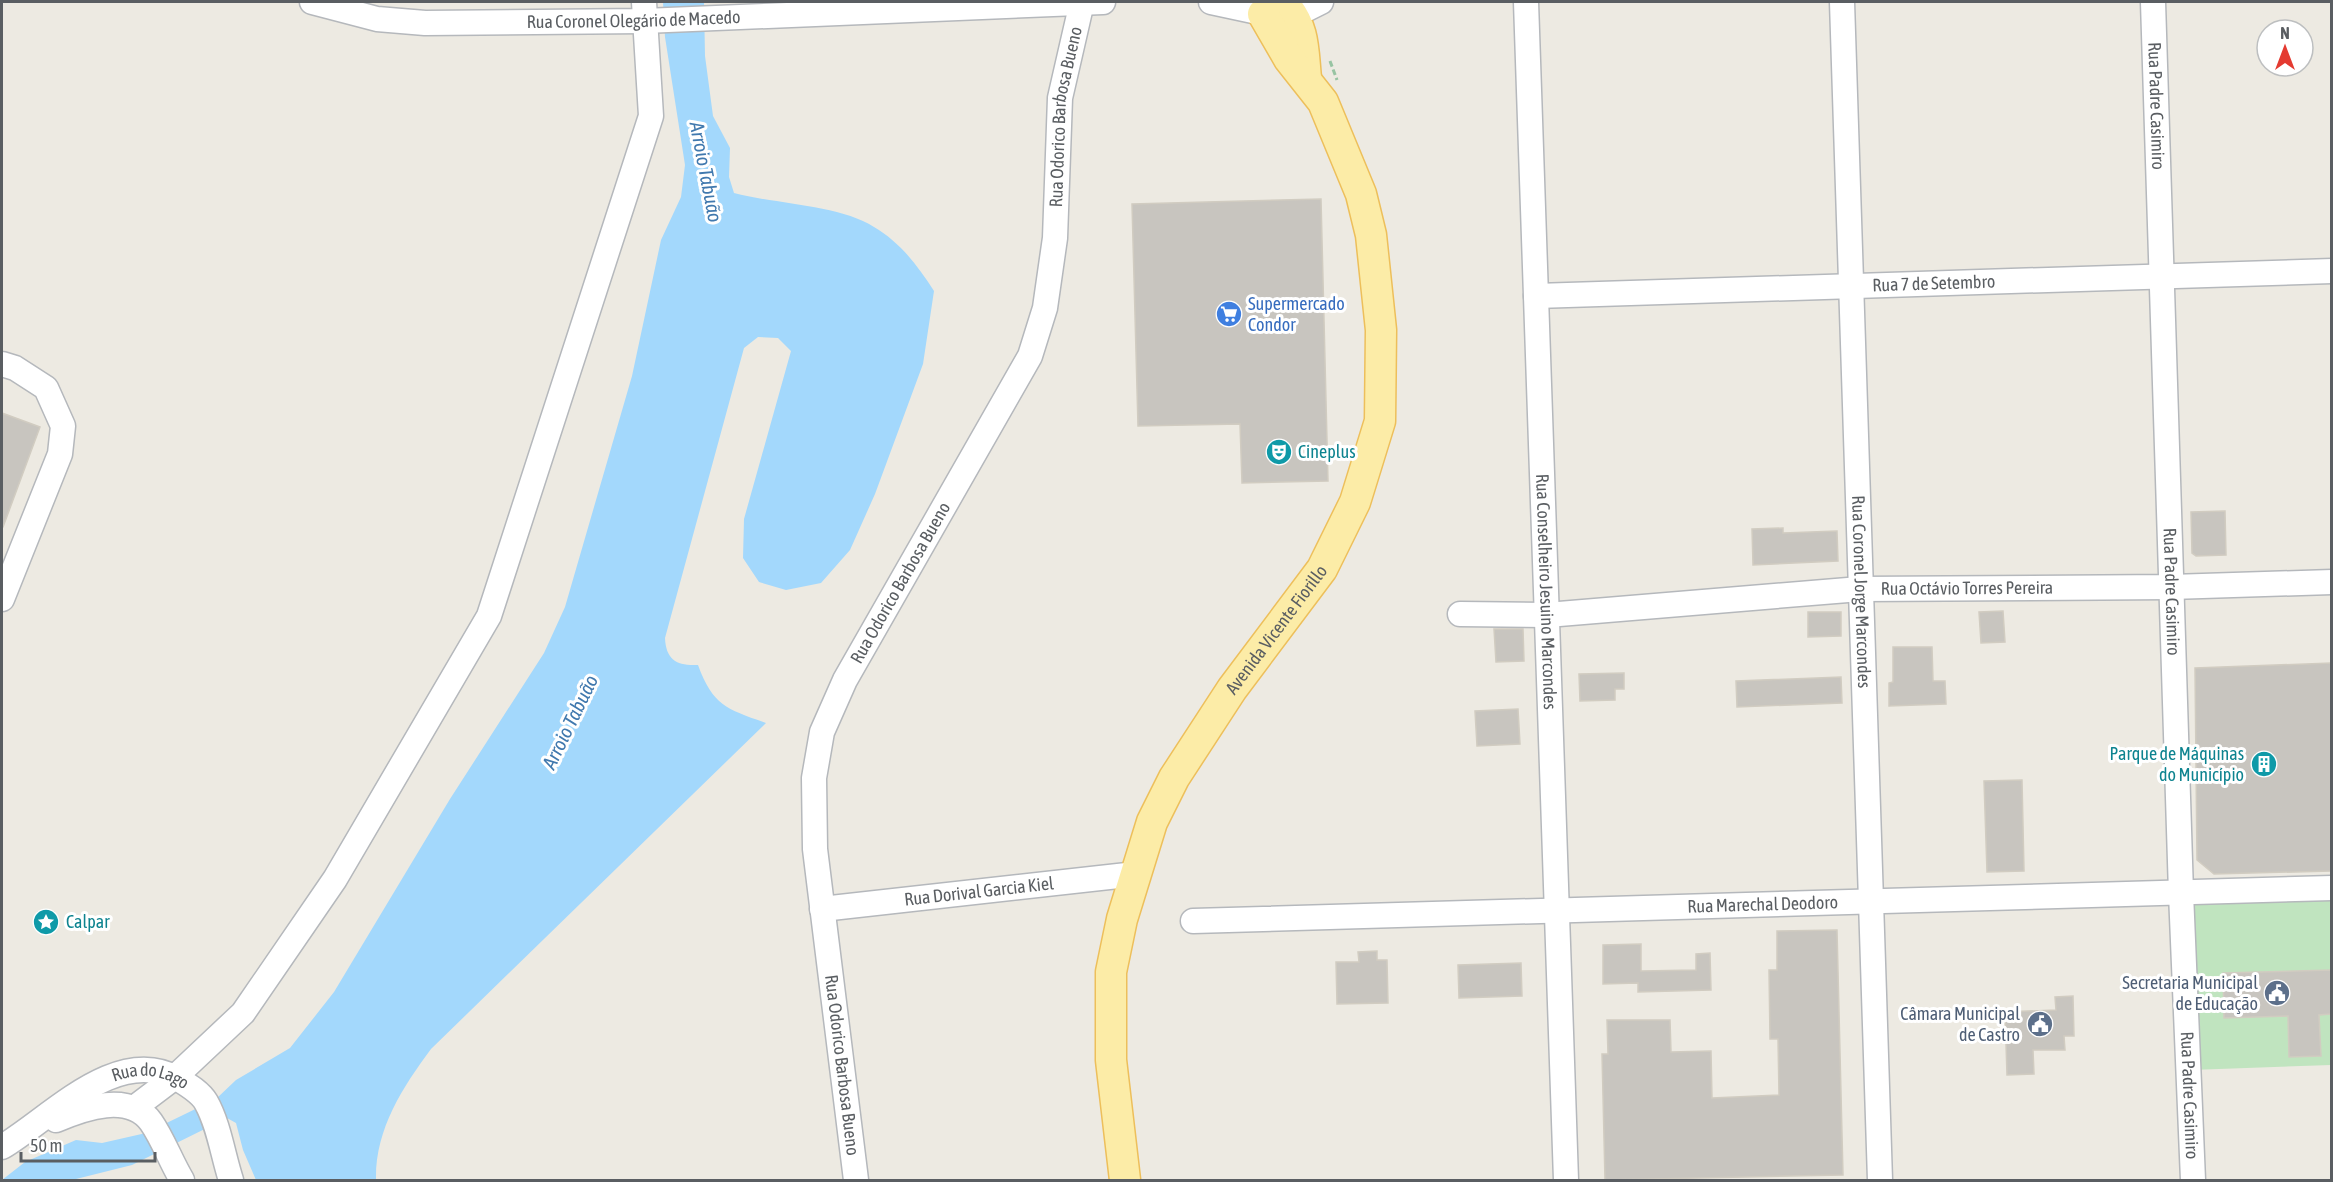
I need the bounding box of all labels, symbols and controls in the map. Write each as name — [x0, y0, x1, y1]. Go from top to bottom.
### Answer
street label: Rua Coronel Olegário de Macedo — [527, 6, 741, 32]
north arrow — [2255, 18, 2315, 78]
text: N — [2280, 24, 2290, 42]
street label: Rua Odorico Barbosa Bueno — [1045, 25, 1086, 208]
street label: Rua Padre Casimiro — [2144, 42, 2169, 170]
water label: Arroio Tabuão — [685, 119, 727, 224]
street label: Rua 7 de Setembro — [1872, 271, 1996, 295]
place label: Supermercado Condor — [1248, 293, 1345, 335]
supermarket icon: Supermercado Condor — [1214, 299, 1244, 329]
theatre icon: Cineplus — [1264, 437, 1294, 467]
place label: Cineplus — [1298, 441, 1356, 462]
street label: Rua Conselheiro Jesuino Marcondes — [1532, 473, 1561, 710]
street label: Rua Coronel Jorge Marcondes — [1848, 495, 1875, 688]
street label: Rua Odorico Barbosa Bueno — [846, 498, 954, 667]
street label: Rua Padre Casimiro — [2160, 528, 2185, 656]
street label: Avenida Vicente Fiorillo — [1221, 561, 1331, 698]
street label: Rua Octávio Torres Pereira — [1881, 577, 2053, 599]
water label: Arroio Tabuão — [536, 671, 602, 774]
place label: Parque de Máquinas do Município — [2110, 743, 2244, 785]
building icon: Parque de Máquinas do Município — [2249, 749, 2279, 779]
street label: Rua Dorival Garcia Kiel — [903, 872, 1055, 910]
street label: Rua Marechal Deodoro — [1687, 891, 1838, 917]
place icon: Calpar — [31, 907, 61, 937]
place label: Calpar — [66, 911, 110, 932]
place label: Secretaria Municipal de Educação — [2122, 972, 2258, 1014]
street label: Rua Odorico Barbosa Bueno — [821, 973, 864, 1157]
public building icon: Secretaria Municipal de Educação — [2262, 978, 2292, 1008]
place label: Câmara Municipal de Castro — [1900, 1003, 2020, 1045]
public building icon: Câmara Municipal de Castro — [2025, 1009, 2055, 1039]
street label: Rua Padre Casimiro — [2177, 1031, 2203, 1160]
street label: Rua do Lago — [109, 1059, 193, 1093]
scale bar — [21, 1125, 154, 1163]
text: 50 m — [30, 1135, 62, 1156]

